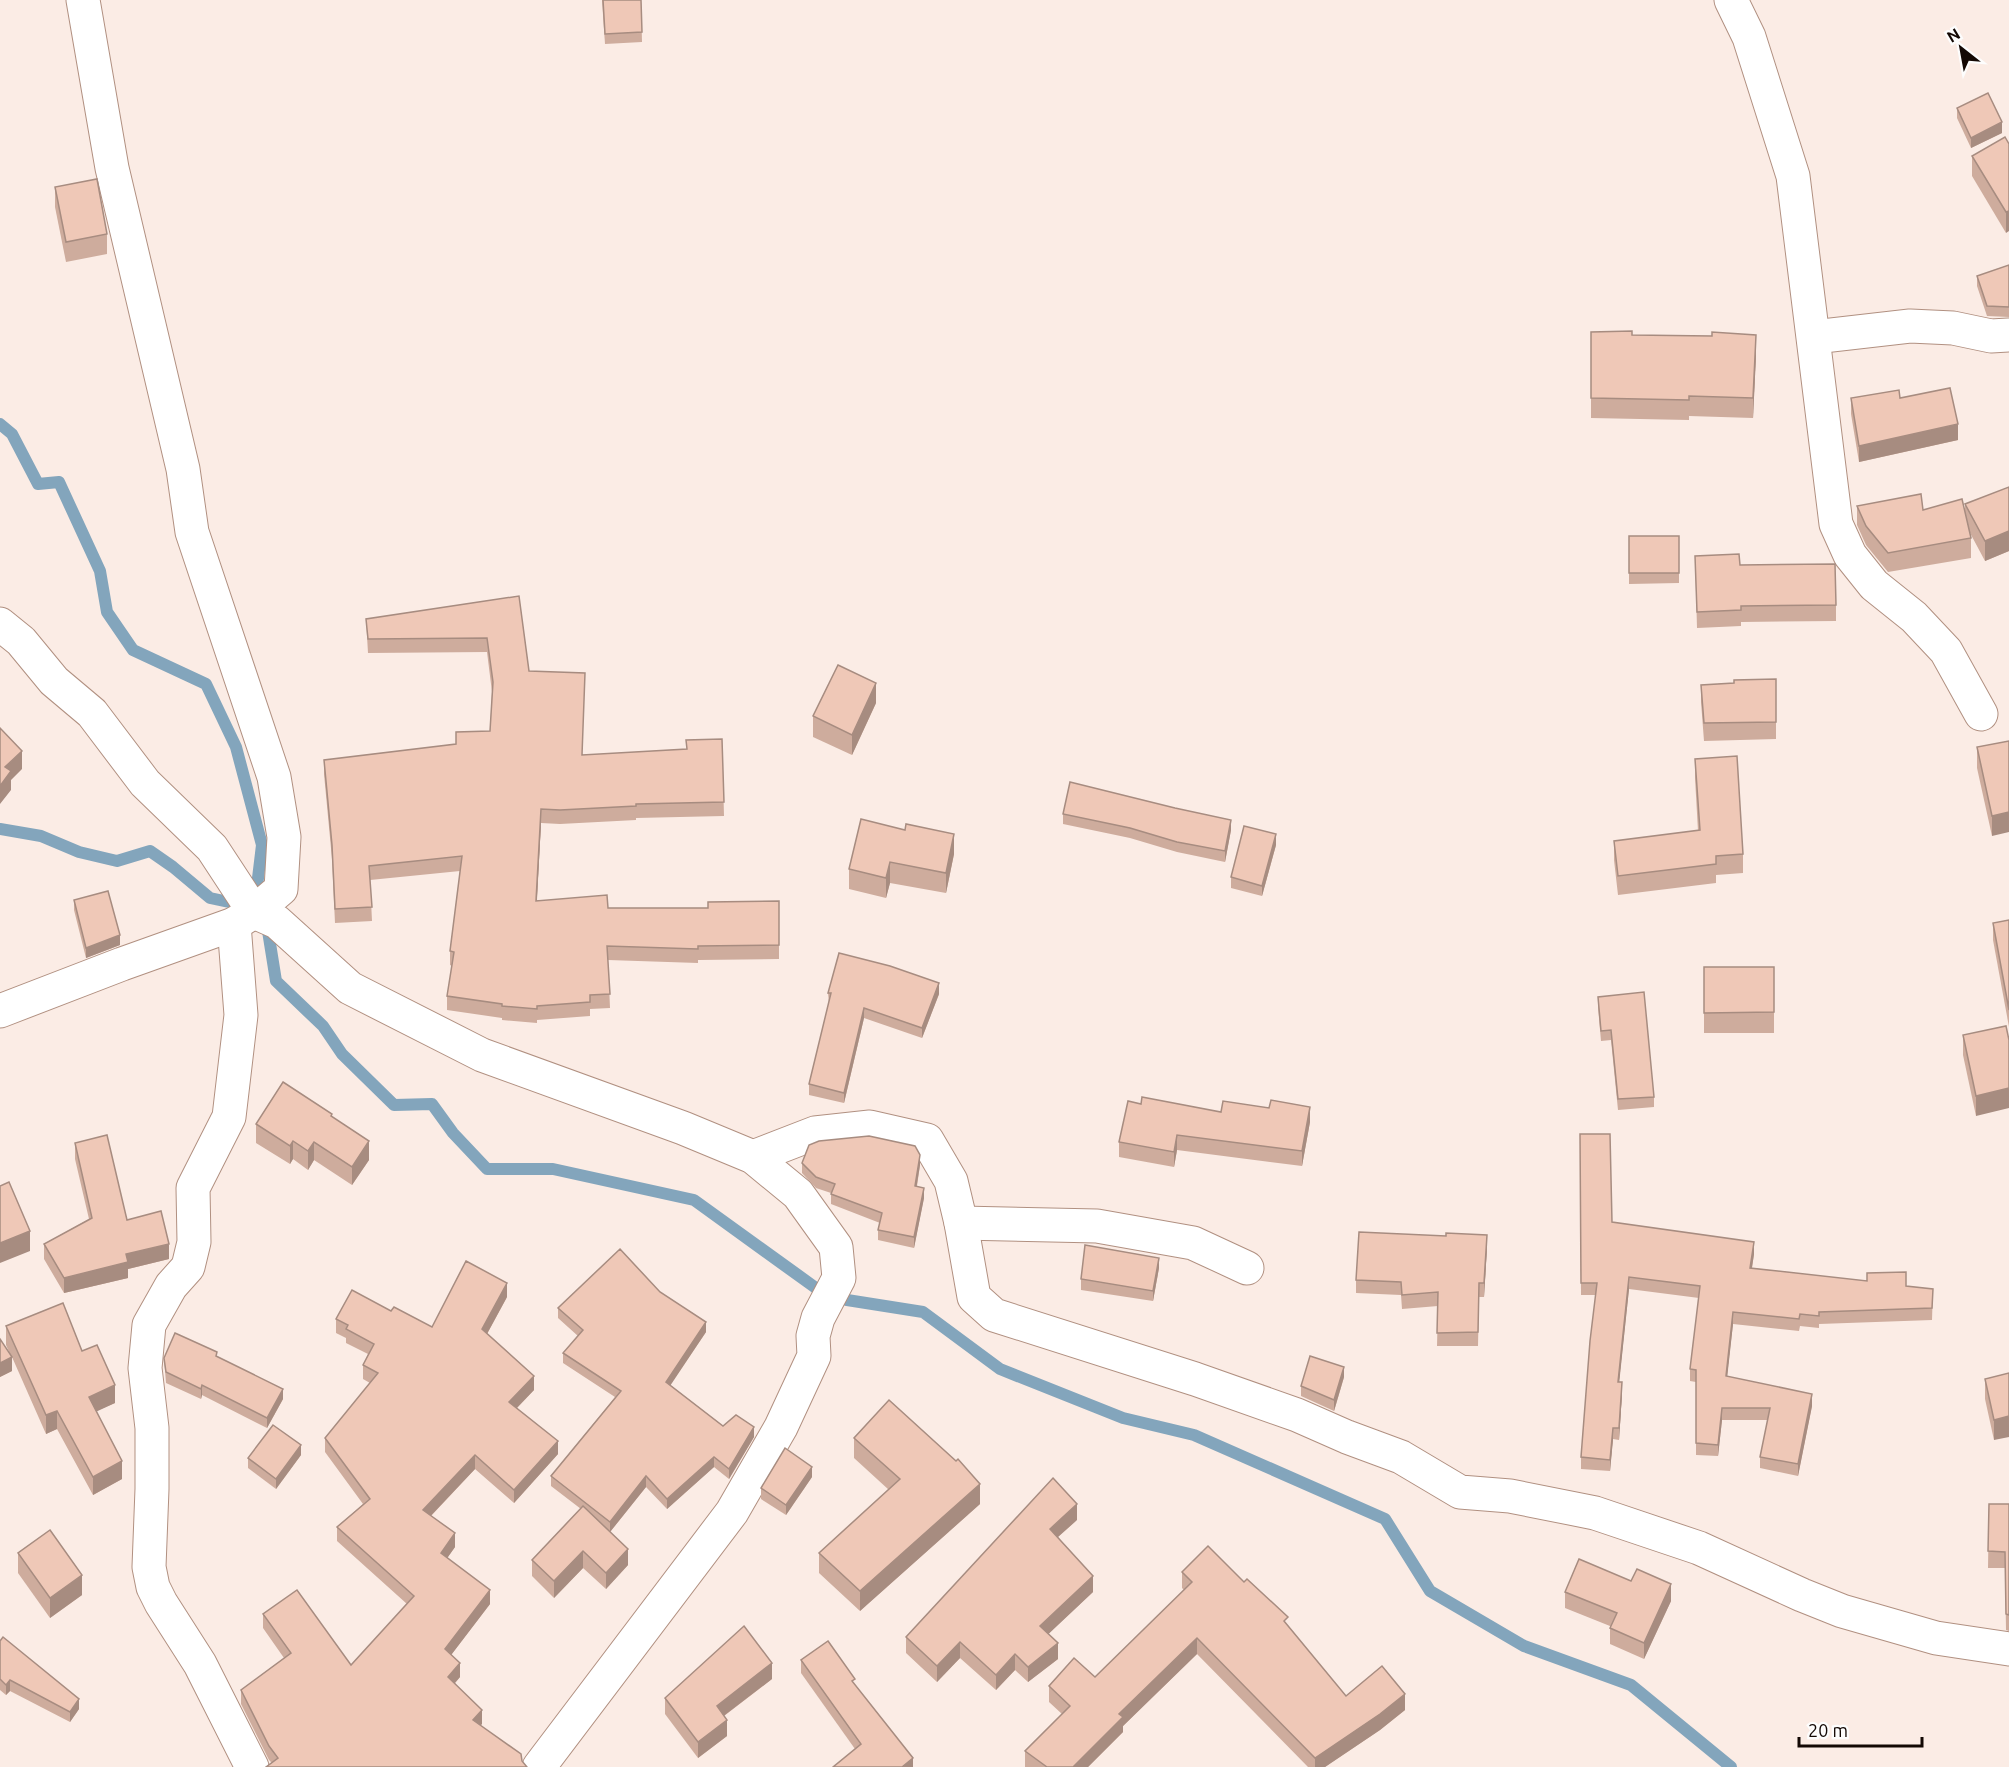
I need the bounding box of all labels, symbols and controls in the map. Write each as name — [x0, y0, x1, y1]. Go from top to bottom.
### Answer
north arrow — [1931, 18, 1991, 78]
text: N — [1944, 24, 1963, 46]
scale bar — [1799, 1710, 1922, 1748]
text: 20 m — [1808, 1720, 1848, 1740]

